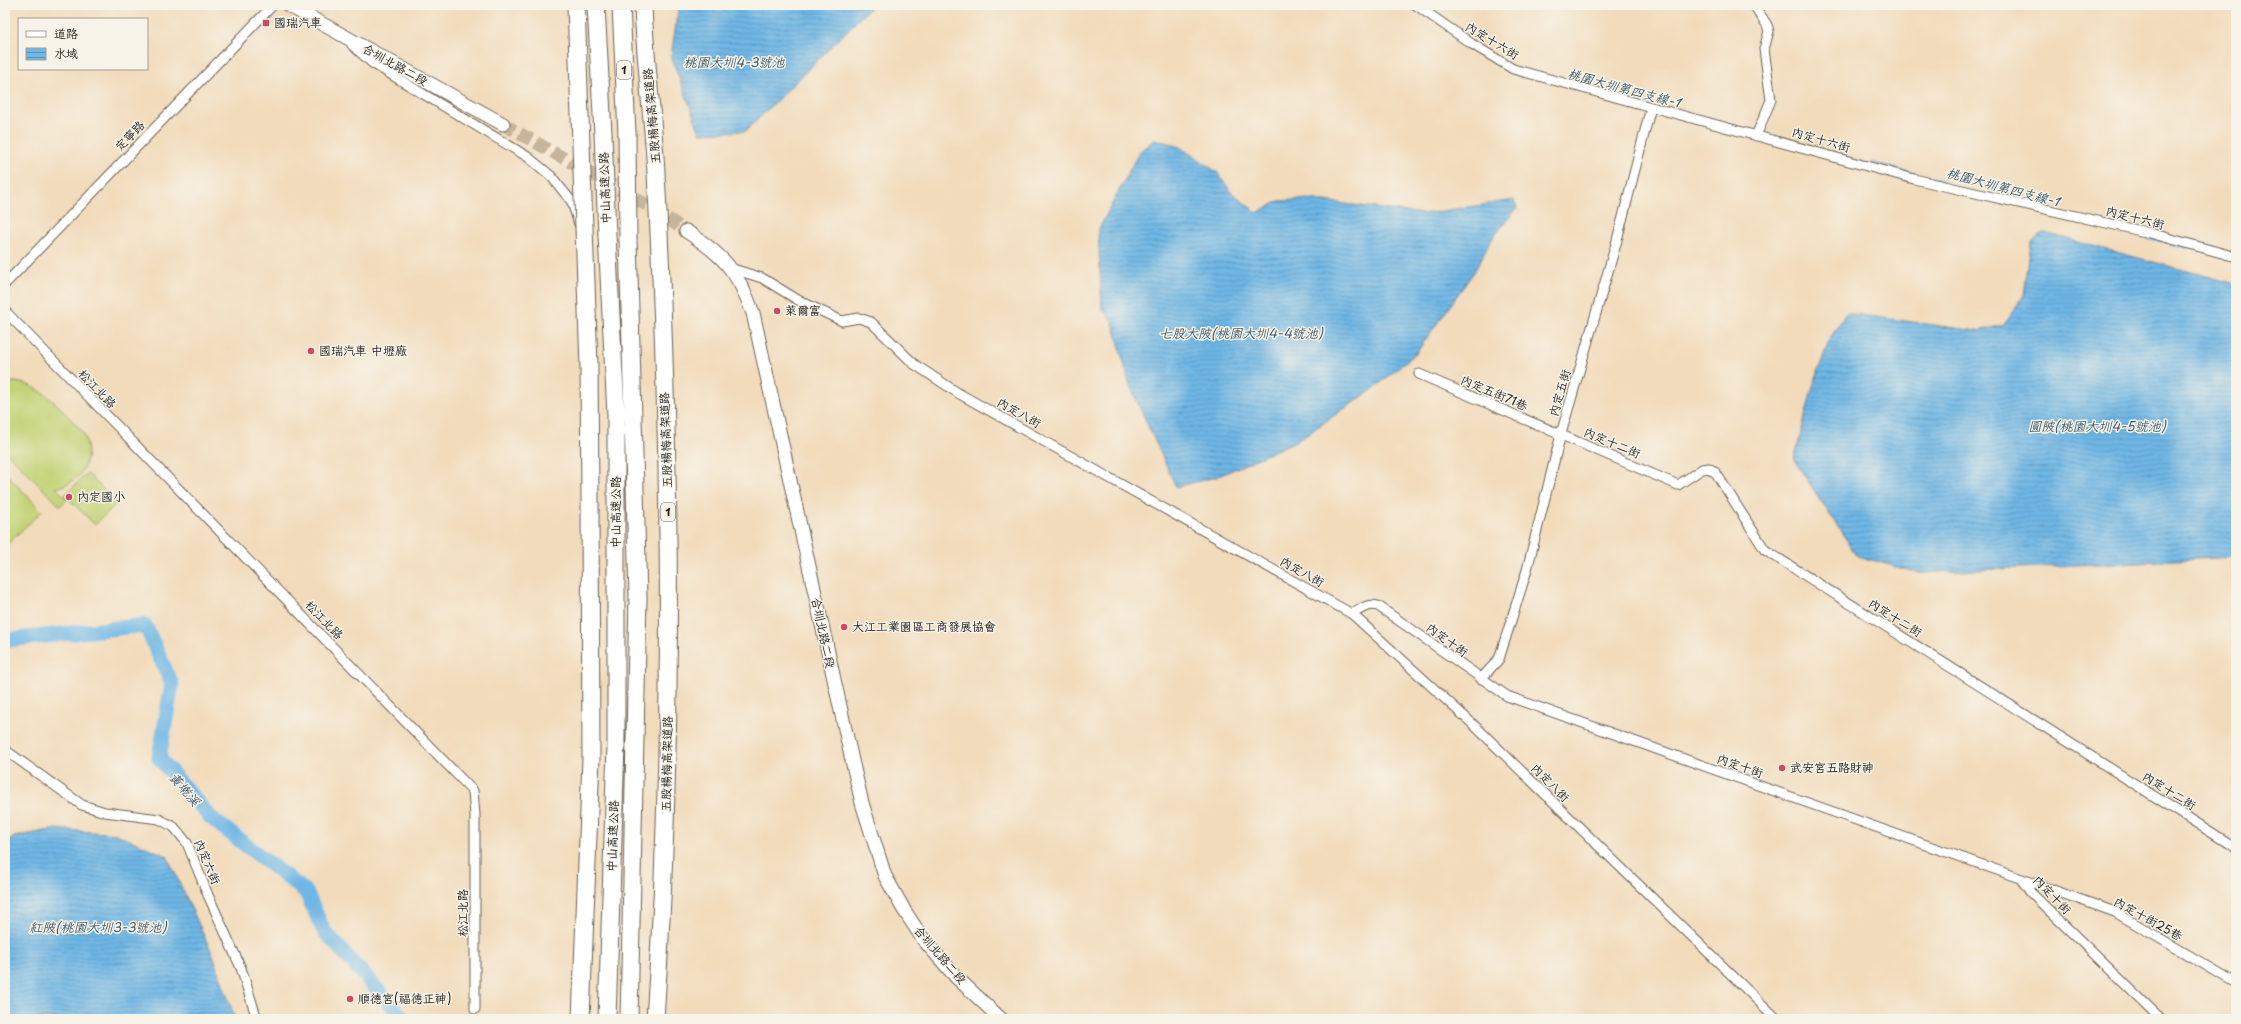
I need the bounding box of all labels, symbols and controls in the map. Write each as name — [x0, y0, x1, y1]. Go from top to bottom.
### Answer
place label: 國瑞汽車 — [274, 13, 322, 31]
street label: 內定十六街 — [1462, 17, 1523, 63]
legend — [18, 18, 148, 70]
marker: 國瑞汽車 — [261, 18, 271, 28]
text: 道路 — [54, 24, 78, 42]
street label: 合圳北路二段 — [360, 39, 431, 89]
text: 水域 — [54, 44, 78, 62]
water label: 桃園大圳4-3號池 — [683, 52, 786, 71]
road number: 1 — [617, 61, 631, 79]
water label: 桃園大圳第四支線-1 — [1566, 63, 1685, 112]
street label: 五股楊梅高架道路 — [638, 67, 664, 165]
street label: 定寧路 — [110, 116, 148, 155]
street label: 內定十六街 — [1790, 122, 1853, 156]
street label: 中山高速公路 — [594, 152, 614, 224]
water label: 桃園大圳第四支線-1 — [1945, 162, 2064, 211]
street label: 內定十六街 — [2104, 201, 2167, 233]
place label: 萊爾富 — [785, 301, 821, 319]
marker: 萊爾富 — [772, 306, 782, 316]
water label: 七股大陂(桃園大圳4-4號池) — [1159, 323, 1324, 342]
place label: 國瑞汽車 中壢廠 — [319, 341, 407, 359]
marker: 國瑞汽車 中壢廠 — [306, 346, 316, 356]
street label: 松江北路 — [75, 365, 121, 412]
street label: 內定五街 — [1544, 367, 1574, 418]
street label: 內定五街71巷 — [1458, 370, 1531, 414]
street label: 五股楊梅高架道路 — [654, 392, 676, 488]
street label: 內定八街 — [994, 393, 1045, 432]
water label: 圓陂(桃園大圳4-5號池) — [2028, 416, 2167, 435]
street label: 內定十二街 — [1581, 422, 1644, 462]
street label: 中山高速公路 — [606, 476, 624, 548]
place label: 內定國小 — [77, 487, 125, 505]
marker: 內定國小 — [64, 492, 74, 502]
road number: 1 — [661, 503, 675, 521]
street label: 內定八街 — [1277, 552, 1328, 591]
street label: 內定十二街 — [1865, 594, 1926, 641]
street label: 松江北路 — [302, 596, 348, 643]
street label: 合圳北路二段 — [808, 596, 840, 670]
place label: 大江工業園區工商發展協會 — [852, 617, 996, 635]
street label: 內定十街 — [1423, 618, 1472, 661]
marker: 大江工業園區工商發展協會 — [839, 622, 849, 632]
street label: 五股楊梅高架道路 — [656, 716, 676, 812]
street label: 內定十街 — [1715, 749, 1766, 781]
place label: 武安宮五路財神 — [1790, 758, 1874, 776]
street label: 內定八街 — [1527, 759, 1574, 806]
marker: 武安宮五路財神 — [1777, 763, 1787, 773]
street label: 內定十二街 — [2139, 767, 2200, 814]
water label: 黃墘溪 — [165, 768, 206, 810]
street label: 中山高速公路 — [602, 800, 622, 872]
street label: 內定六街 — [190, 836, 226, 887]
street label: 內定十街 — [2030, 871, 2076, 918]
street label: 松江北路 — [453, 889, 471, 937]
street label: 內定十街25巷 — [2111, 892, 2186, 944]
water label: 紅陂(桃園大圳3-3號池) — [29, 917, 168, 936]
street label: 合圳北路二段 — [910, 921, 971, 987]
place label: 順德宮(福德正神) — [358, 989, 451, 1007]
marker: 順德宮(福德正神) — [345, 994, 355, 1004]

